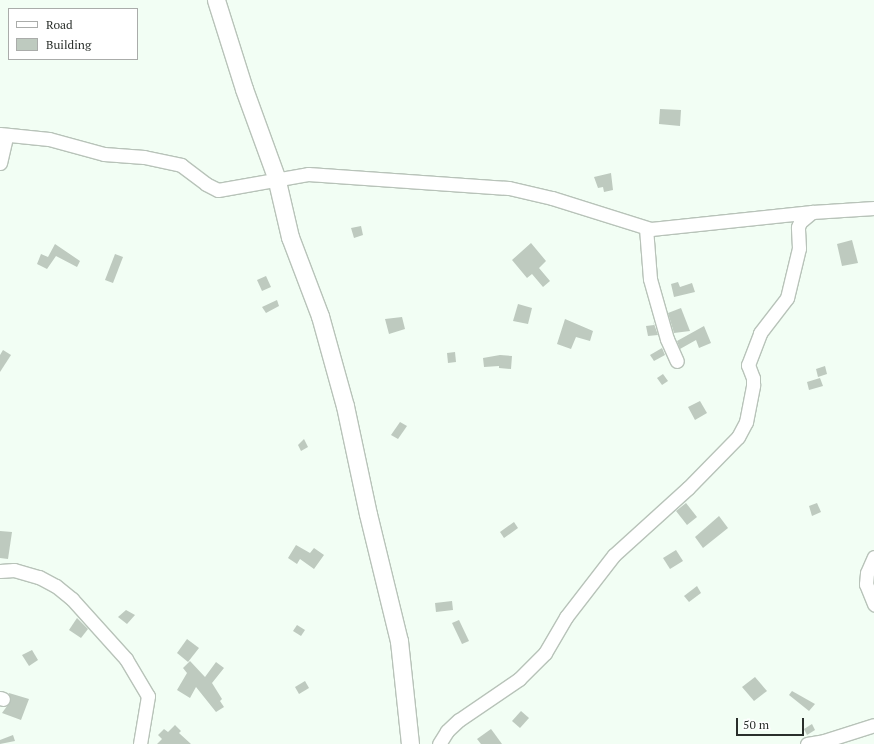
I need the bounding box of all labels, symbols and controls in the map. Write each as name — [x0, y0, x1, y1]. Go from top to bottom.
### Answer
legend — [8, 8, 138, 60]
text: Road — [46, 17, 73, 32]
text: Building — [46, 37, 91, 52]
scale bar — [738, 710, 806, 736]
text: 50 m — [743, 717, 769, 732]

